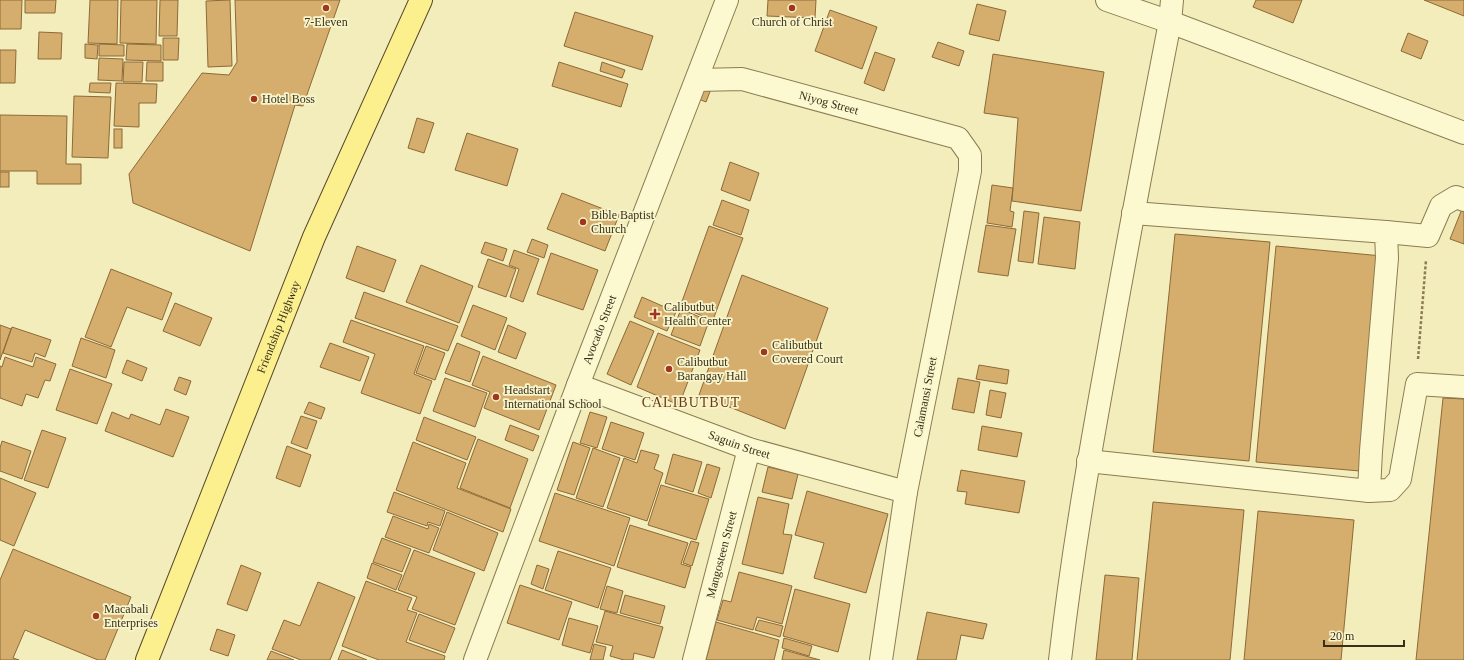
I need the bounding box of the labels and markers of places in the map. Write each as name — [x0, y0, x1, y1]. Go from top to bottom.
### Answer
marker: 7-Eleven — [321, 3, 331, 13]
marker: Church of Christ — [787, 3, 797, 13]
place label: 7-Eleven — [304, 15, 348, 29]
place label: Church of Christ — [752, 15, 833, 29]
place label: Hotel Boss — [262, 92, 315, 106]
marker: Hotel Boss — [249, 94, 259, 104]
place label: Bible Baptist Church — [591, 208, 655, 236]
marker: Bible Baptist Church — [578, 217, 588, 227]
place label: Calibutbut Health Center — [664, 300, 731, 328]
marker: Calibutbut Health Center — [649, 308, 661, 320]
place label: Calibutbut Covered Court — [772, 338, 844, 366]
marker: Calibutbut Covered Court — [759, 347, 769, 357]
place label: Calibutbut Barangay Hall — [677, 355, 747, 383]
marker: Calibutbut Barangay Hall — [664, 364, 674, 374]
place label: Headstart International School — [504, 383, 602, 411]
marker: Headstart International School — [491, 392, 501, 402]
place label: Macabali Enterprises — [104, 602, 158, 630]
marker: Macabali Enterprises — [91, 611, 101, 621]

